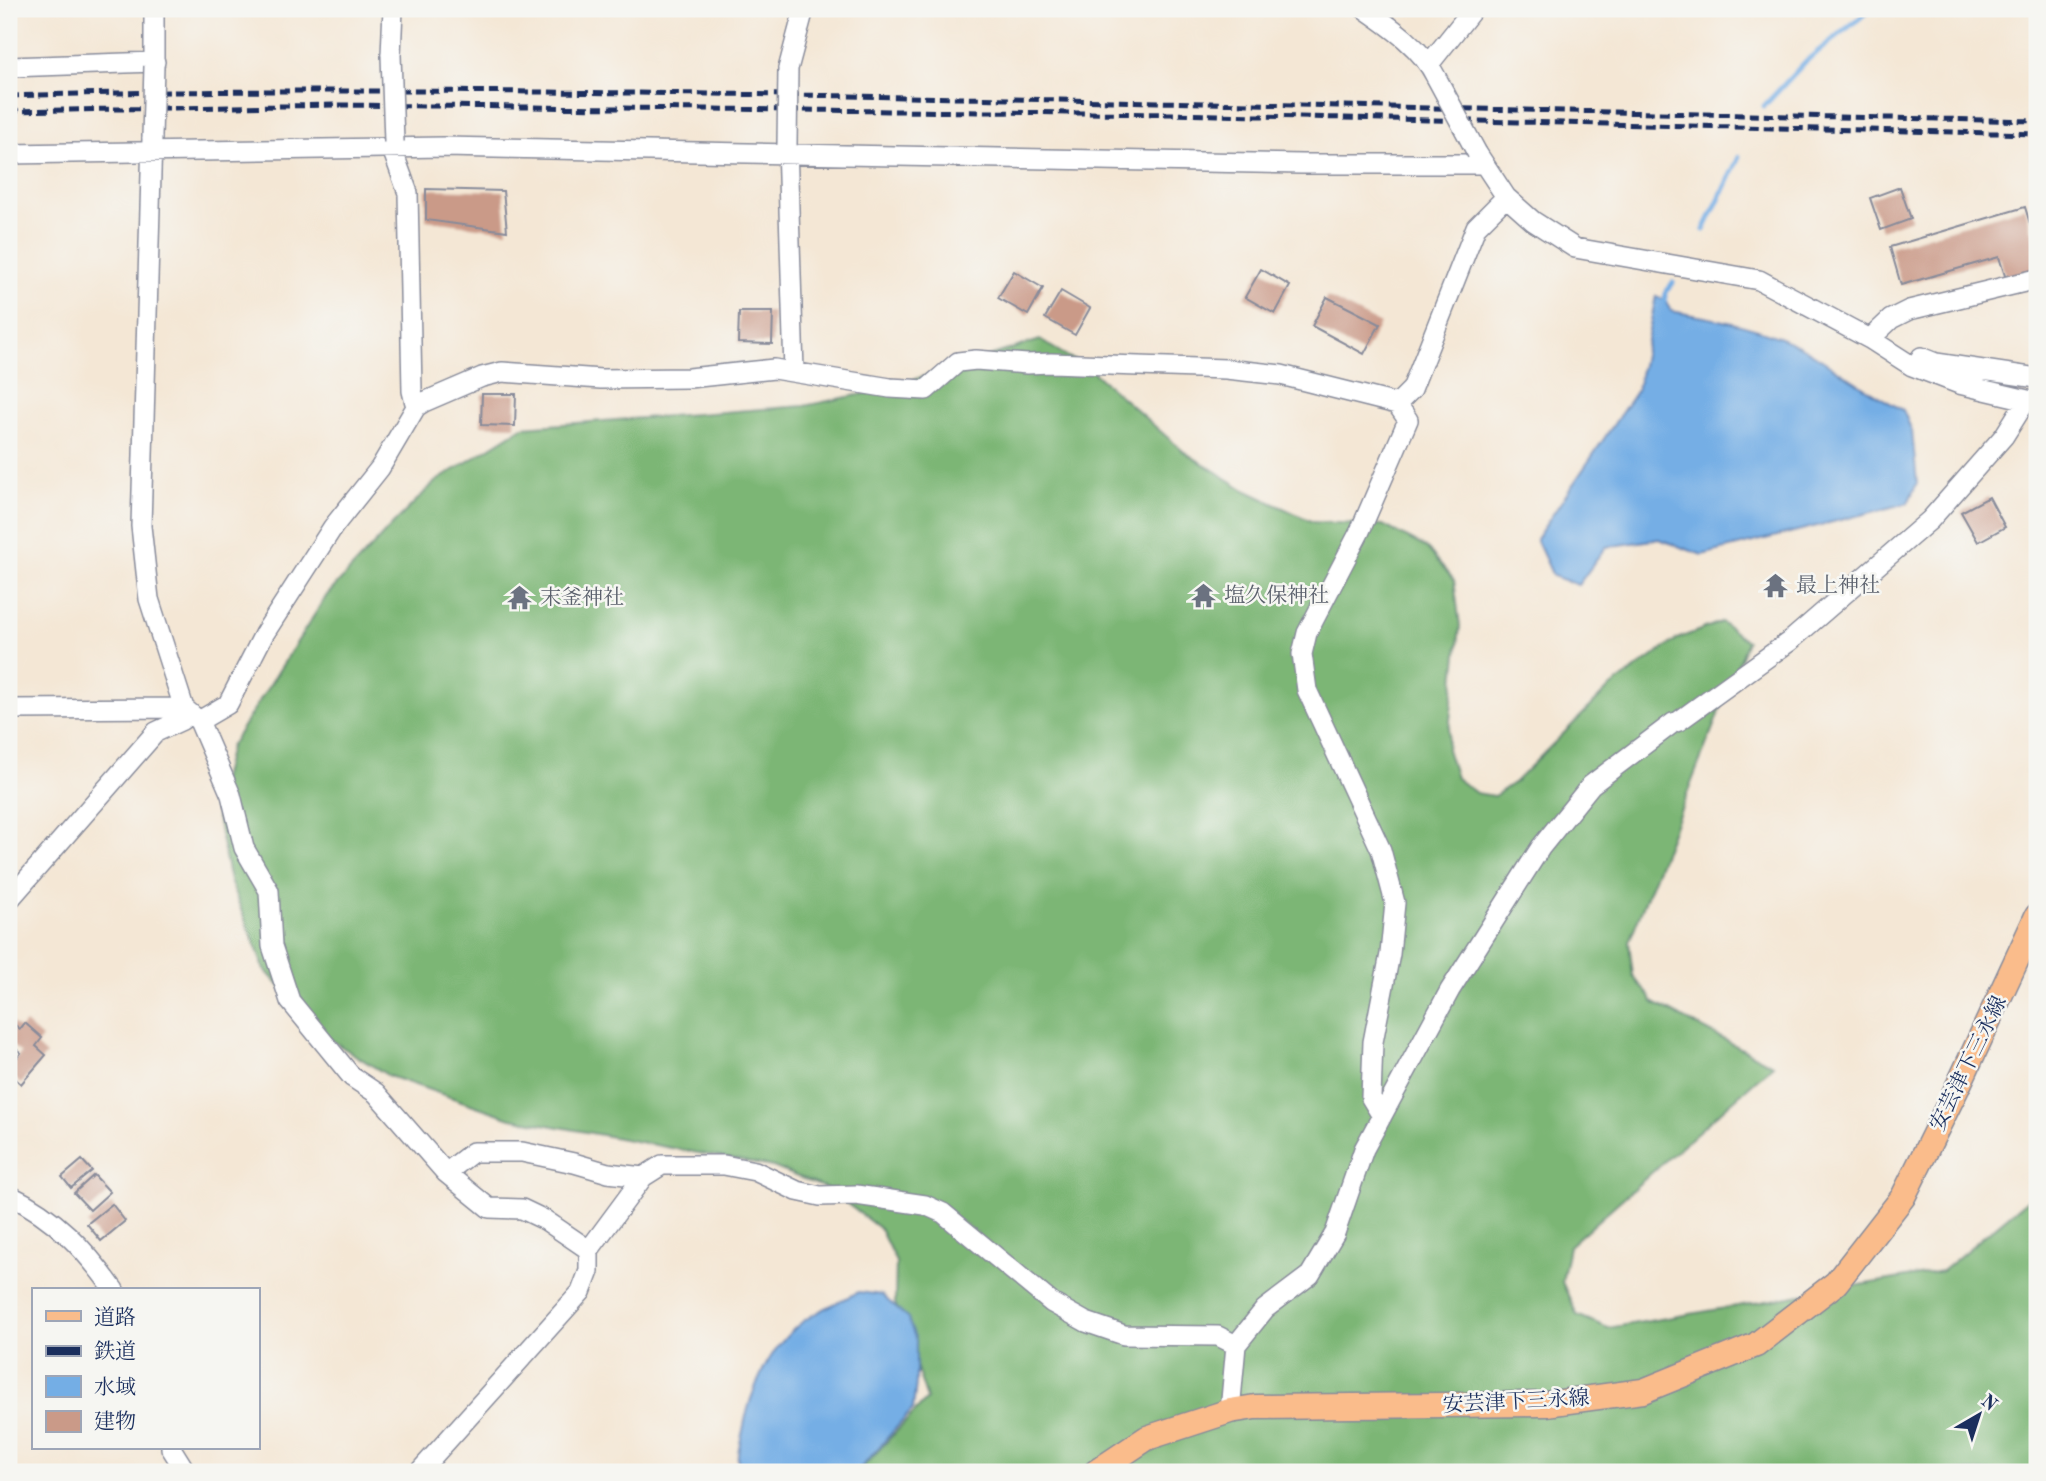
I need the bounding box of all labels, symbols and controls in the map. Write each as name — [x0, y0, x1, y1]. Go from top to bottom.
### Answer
temple icon: 最上神社 — [1762, 571, 1790, 599]
place label: 最上神社 — [1796, 574, 1880, 597]
temple icon: 塩久保神社 — [1190, 581, 1218, 609]
temple icon: 末釜神社 — [506, 583, 534, 611]
place label: 塩久保神社 — [1224, 584, 1329, 607]
place label: 末釜神社 — [540, 586, 624, 609]
street label: 安芸津下三永線 — [1926, 992, 2011, 1134]
legend — [32, 1288, 259, 1450]
text: 道路 — [94, 1306, 136, 1329]
text: 鉄道 — [94, 1340, 136, 1363]
text: 水域 — [94, 1376, 136, 1399]
north arrow — [1944, 1380, 2014, 1450]
street label: 安芸津下三永線 — [1442, 1386, 1590, 1417]
text: N — [1977, 1392, 2000, 1416]
text: 建物 — [94, 1410, 136, 1433]

